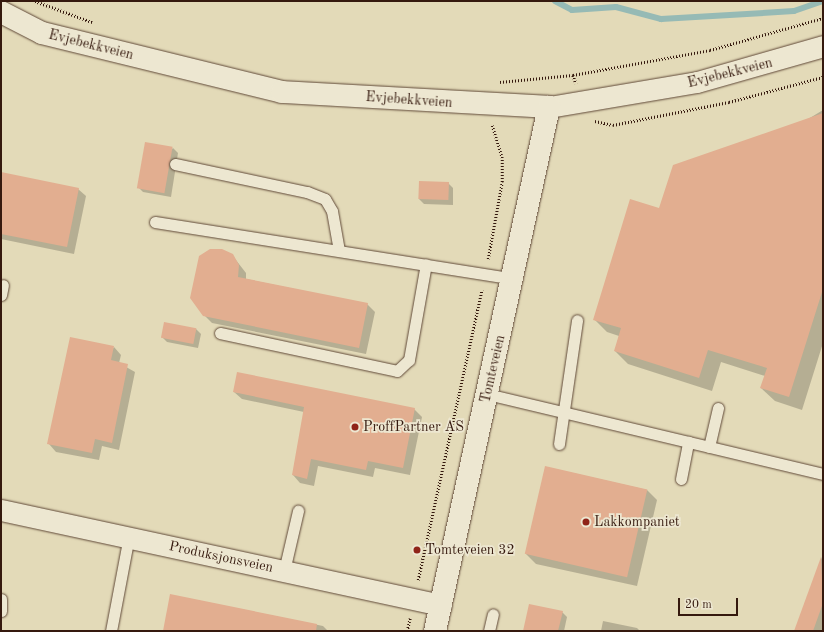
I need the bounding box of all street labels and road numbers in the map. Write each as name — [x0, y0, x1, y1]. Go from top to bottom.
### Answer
street label: Evjebekkveien — [47, 26, 135, 64]
street label: Evjebekkveien — [686, 54, 774, 92]
street label: Evjebekkveien — [365, 89, 453, 111]
street label: Tomteveien — [477, 333, 509, 405]
street label: Produksjonsveien — [167, 538, 275, 576]

